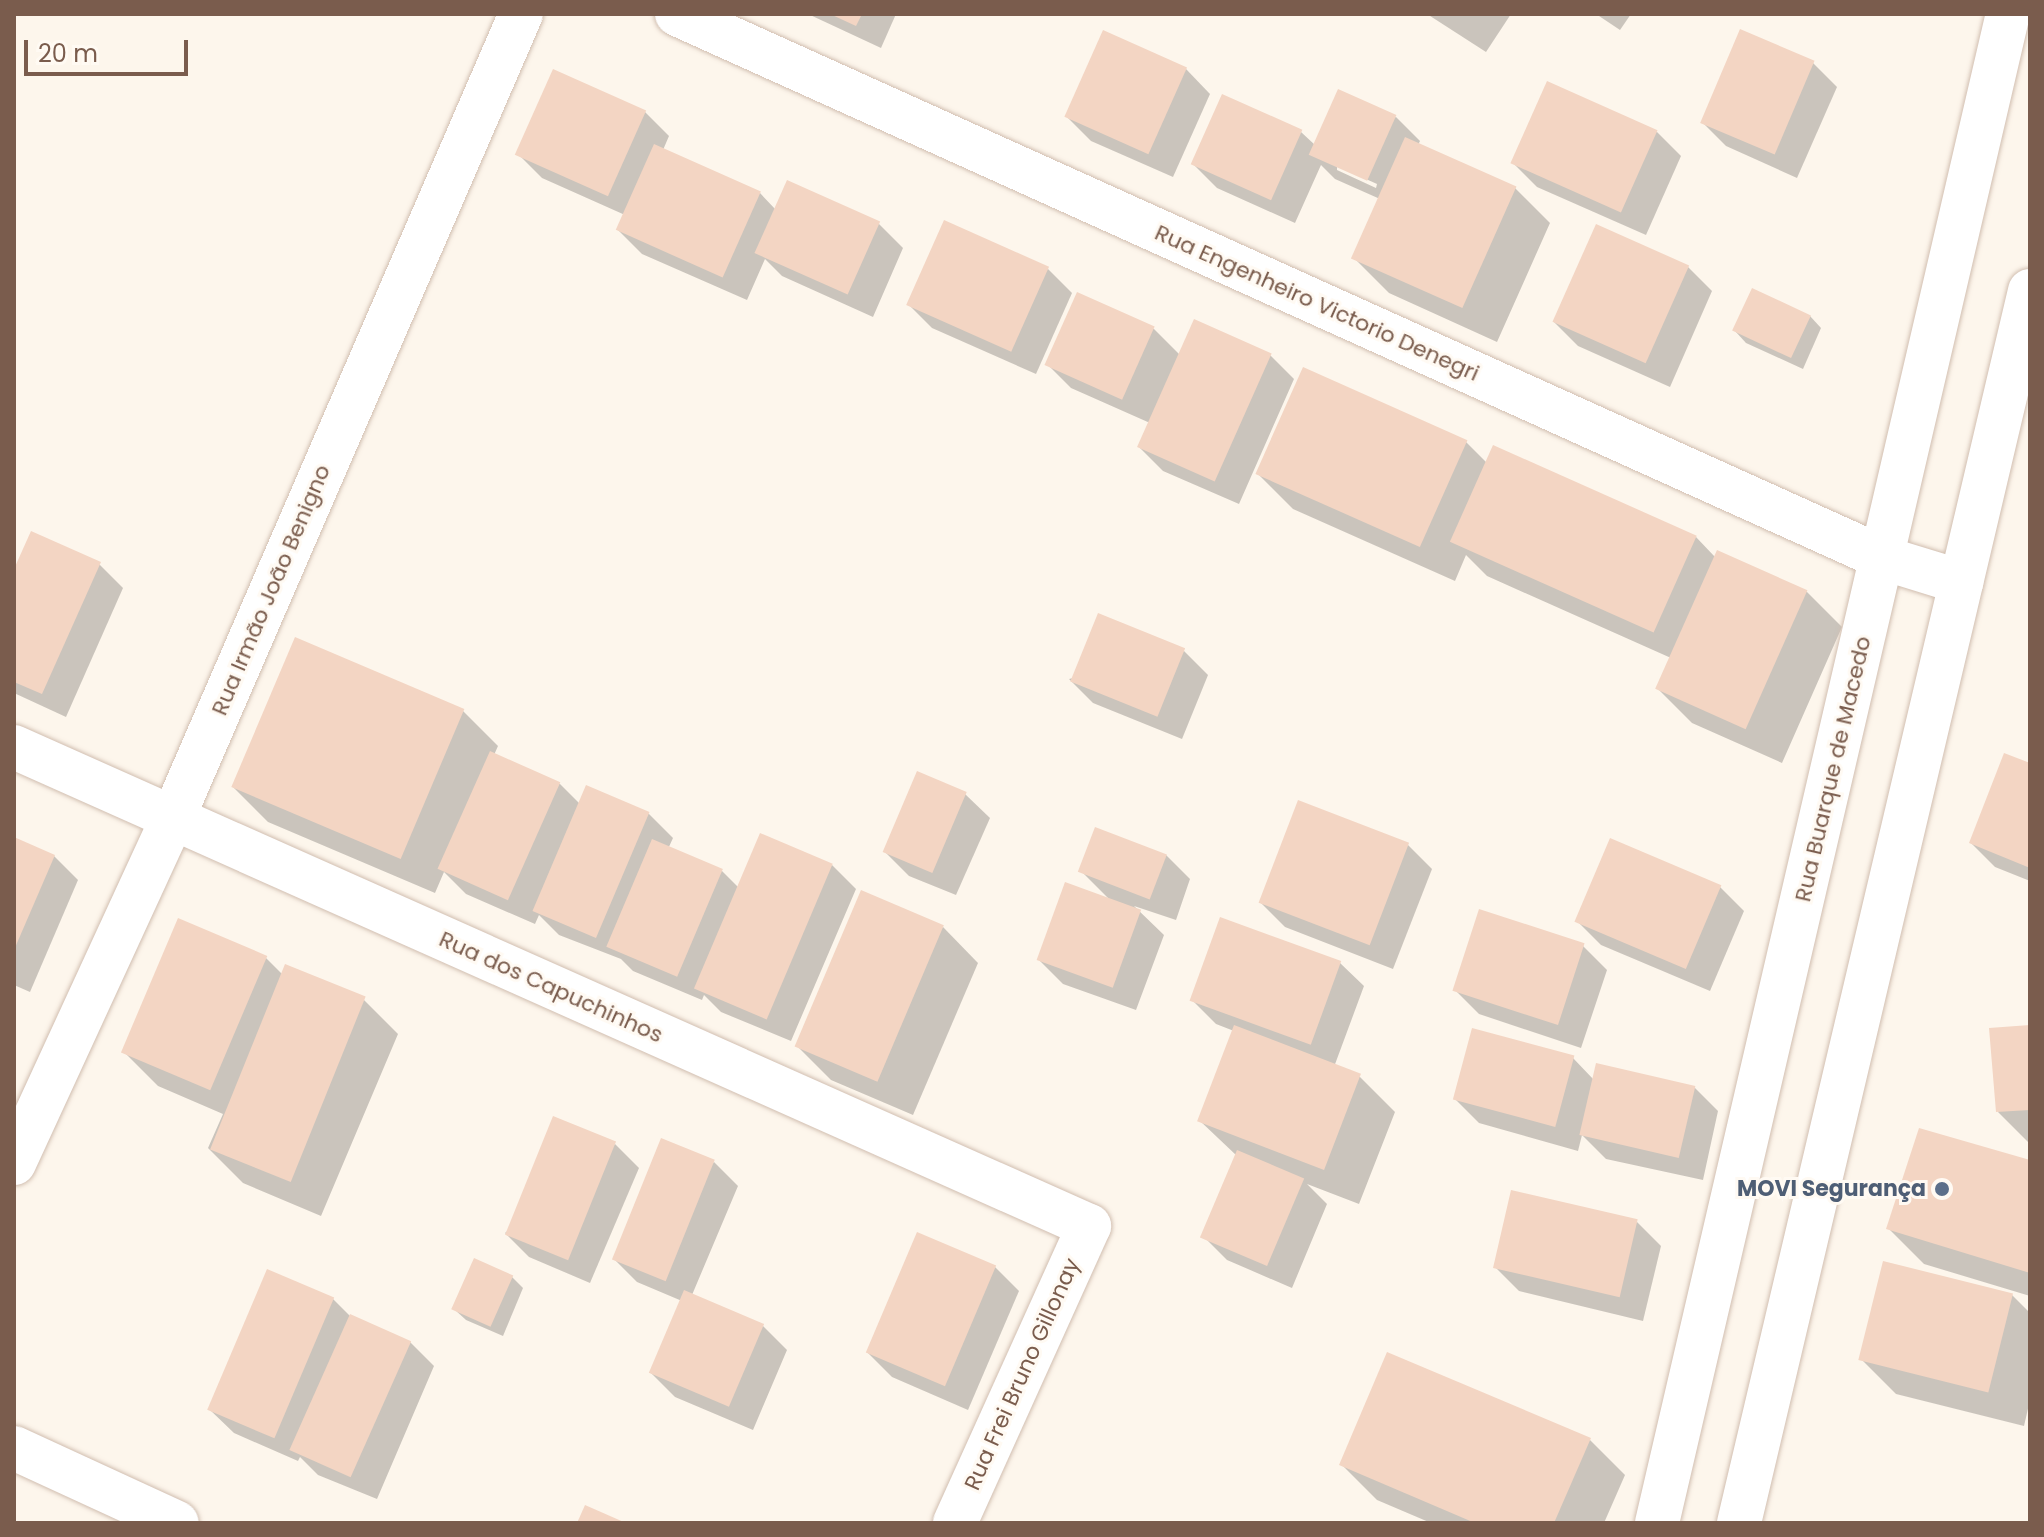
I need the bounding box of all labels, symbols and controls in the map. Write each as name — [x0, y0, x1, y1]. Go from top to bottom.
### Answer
scale bar — [28, 24, 192, 74]
text: 20 m — [38, 37, 98, 70]
street label: Rua Engenheiro Victorio Denegri — [1151, 219, 1483, 387]
street label: Rua Irmão João Benigno — [206, 461, 336, 719]
street label: Rua Buarque de Macedo — [1790, 634, 1876, 904]
street label: Rua dos Capuchinhos — [435, 926, 667, 1048]
place label: MOVI Segurança — [1737, 1176, 1926, 1202]
marker: MOVI Segurança — [1933, 1180, 1951, 1198]
street label: Rua Frei Bruno Gillonay — [959, 1254, 1085, 1494]

